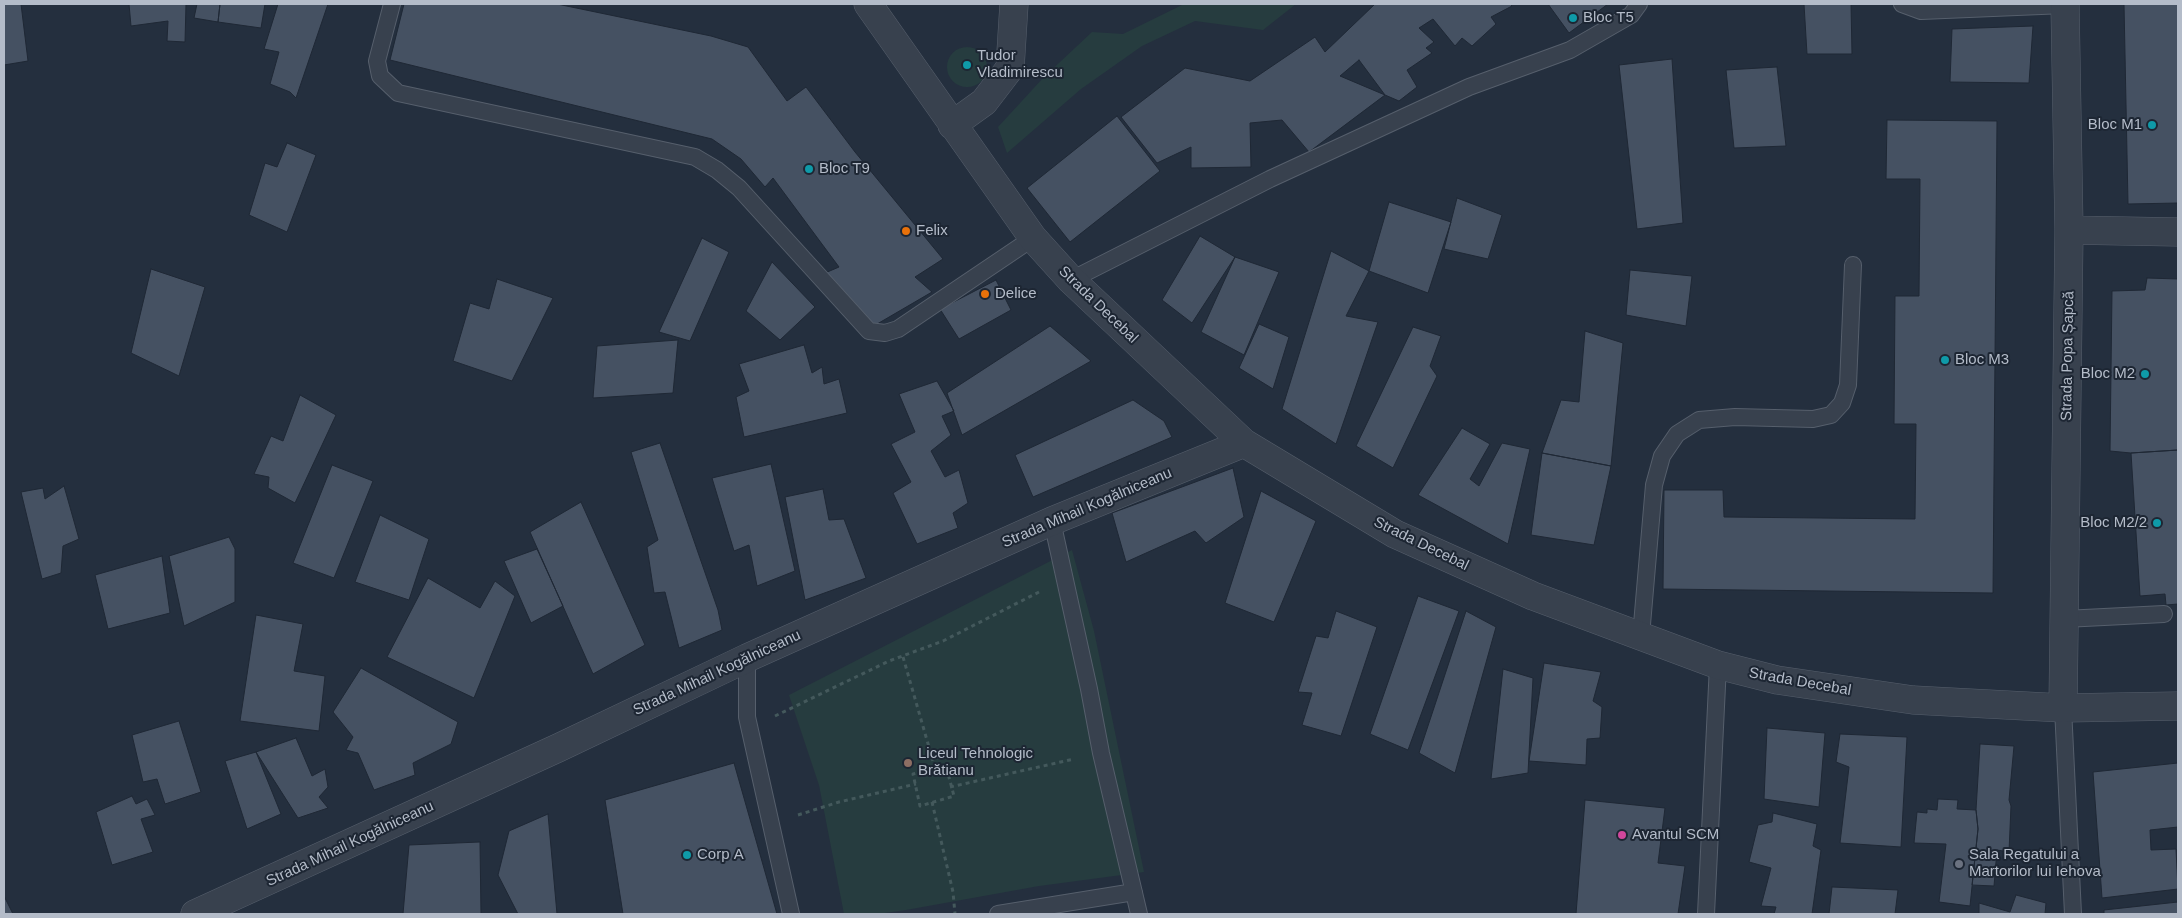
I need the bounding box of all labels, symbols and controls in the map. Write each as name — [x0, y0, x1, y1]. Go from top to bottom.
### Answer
place label: Bloc T5 — [1583, 9, 1634, 27]
marker: Bloc T5 — [1567, 12, 1579, 24]
place label: Tudor Vladimirescu — [977, 47, 1063, 82]
marker: Tudor Vladimirescu — [961, 59, 973, 71]
place label: Bloc M1 — [2088, 116, 2142, 134]
marker: Bloc M1 — [2146, 119, 2158, 131]
place label: Bloc T9 — [819, 160, 870, 178]
marker: Bloc T9 — [803, 163, 815, 175]
place label: Felix — [916, 222, 948, 240]
marker: Felix — [900, 225, 912, 237]
street label: Strada Decebal — [1055, 263, 1141, 347]
place label: Delice — [995, 285, 1037, 303]
marker: Delice — [979, 288, 991, 300]
street label: Strada Popa Șapcă — [2058, 291, 2078, 421]
place label: Bloc M3 — [1955, 351, 2009, 369]
marker: Bloc M3 — [1939, 354, 1951, 366]
place label: Bloc M2 — [2081, 365, 2135, 383]
marker: Bloc M2 — [2139, 368, 2151, 380]
street label: Strada Mihail Kogălniceanu — [999, 464, 1175, 552]
street label: Strada Decebal — [1371, 513, 1471, 575]
place label: Bloc M2/2 — [2080, 514, 2147, 532]
marker: Bloc M2/2 — [2151, 517, 2163, 529]
street label: Strada Mihail Kogălniceanu — [630, 626, 804, 720]
street label: Strada Decebal — [1748, 664, 1852, 700]
place label: Liceul Tehnologic Brătianu — [918, 745, 1033, 780]
marker: Liceul Tehnologic Brătianu — [902, 757, 914, 769]
street label: Strada Mihail Kogălniceanu — [263, 797, 437, 891]
place label: Avantul SCM — [1632, 826, 1719, 844]
marker: Avantul SCM — [1616, 829, 1628, 841]
place label: Corp A — [697, 846, 744, 864]
place label: Sala Regatului a Martorilor lui Iehova — [1969, 846, 2101, 881]
marker: Corp A — [681, 849, 693, 861]
marker: Sala Regatului a Martorilor lui Iehova — [1953, 858, 1965, 870]

